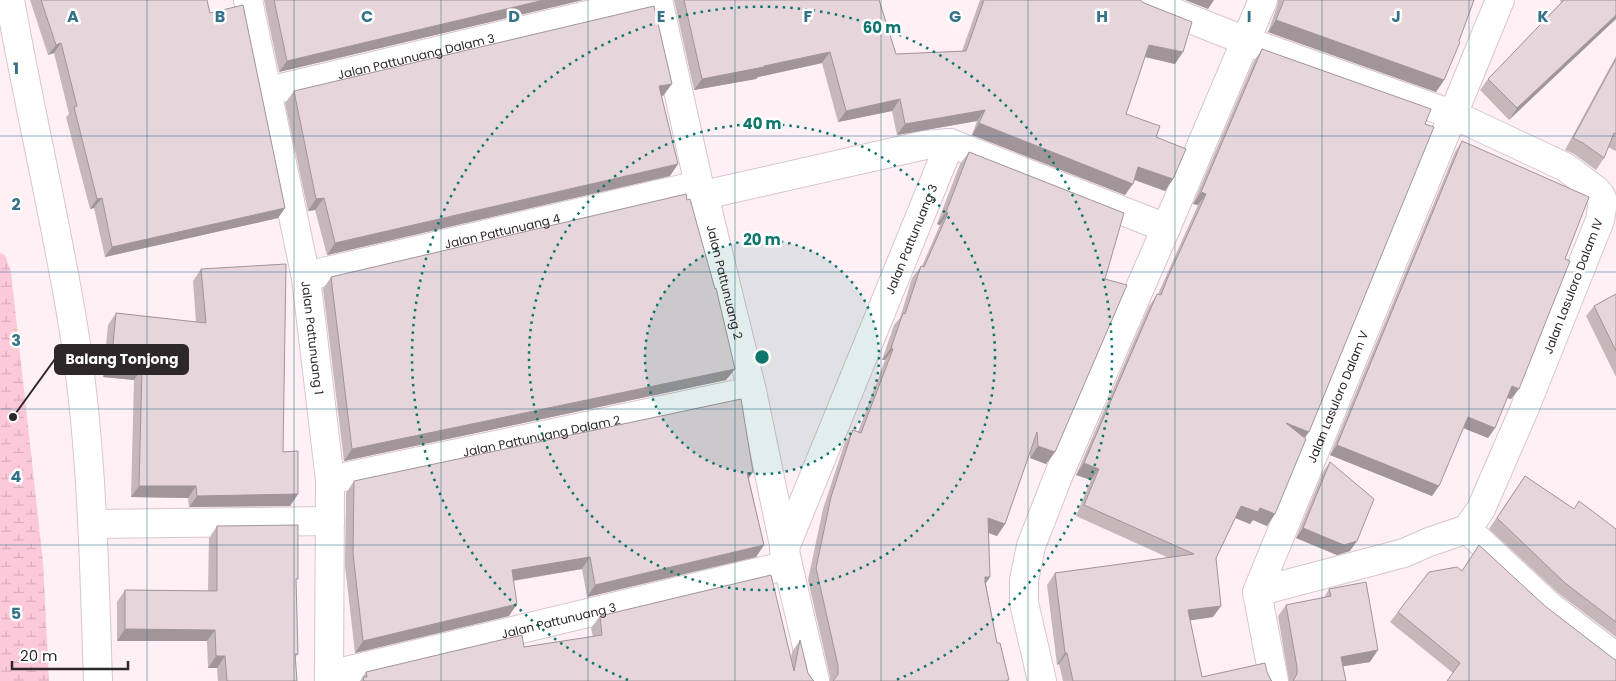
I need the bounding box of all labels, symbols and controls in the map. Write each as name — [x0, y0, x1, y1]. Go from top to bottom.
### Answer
text: A — [67, 5, 79, 28]
text: B — [215, 5, 225, 28]
text: C — [361, 5, 373, 28]
text: D — [508, 5, 520, 28]
text: E — [657, 5, 665, 28]
text: F — [804, 5, 813, 28]
text: G — [949, 5, 961, 28]
text: H — [1096, 5, 1108, 28]
text: I — [1247, 5, 1251, 28]
text: J — [1391, 5, 1401, 28]
text: K — [1537, 5, 1549, 28]
text: 60 m — [863, 17, 901, 38]
street label: Jalan Pattunuang Dalam 3 — [336, 29, 496, 83]
text: 1 — [13, 57, 19, 80]
text: 40 m — [742, 113, 782, 134]
street label: Jalan Pattunuang 3 — [881, 181, 941, 297]
text: 2 — [11, 193, 21, 216]
street label: Jalan Pattunuang 4 — [443, 209, 562, 252]
street label: Jalan Lasuloro Dalam IV — [1539, 216, 1607, 356]
street label: Jalan Pattunuang 2 — [703, 223, 747, 341]
text: 20 m — [743, 229, 781, 250]
street label: Jalan Pattunuang 1 — [298, 280, 328, 395]
street label: Jalan Lasuloro Dalam V — [1303, 328, 1372, 465]
text: 3 — [11, 329, 21, 352]
callout: Balang Tonjong — [55, 345, 188, 374]
centre of rings — [753, 348, 771, 366]
text: Balang Tonjong — [66, 349, 178, 369]
street label: Jalan Pattunuang Dalam 2 — [461, 411, 622, 460]
text: 4 — [11, 465, 22, 488]
street label: Jalan Pattunuang 3 — [499, 598, 618, 642]
text: 5 — [11, 602, 21, 625]
scale bar — [12, 638, 129, 670]
text: 20 m — [20, 645, 58, 666]

